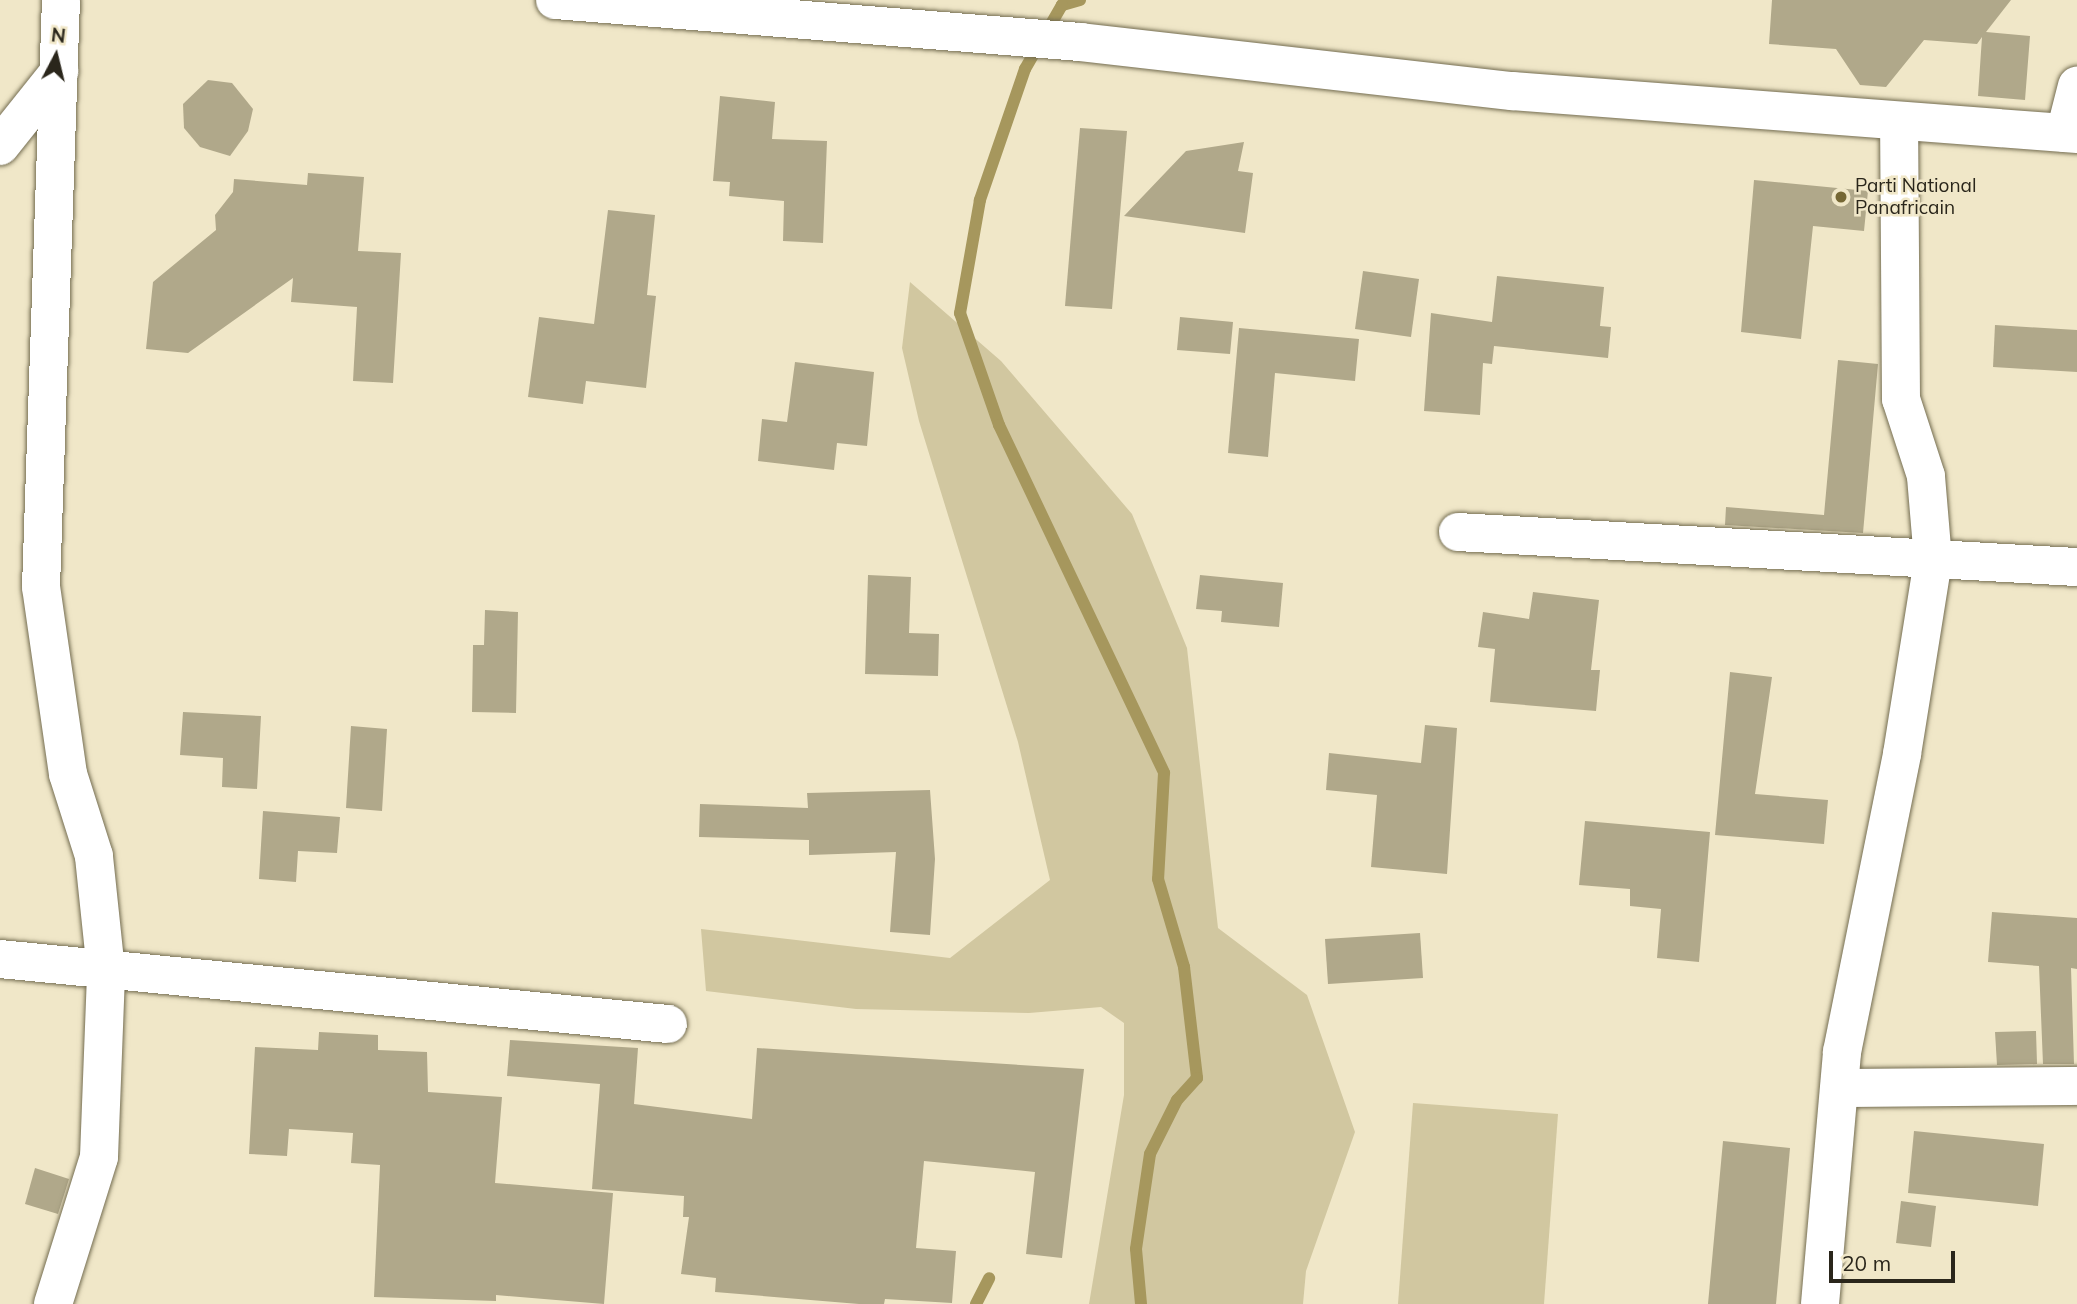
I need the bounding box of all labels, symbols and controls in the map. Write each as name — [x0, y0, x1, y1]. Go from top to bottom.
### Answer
north arrow — [21, 21, 91, 91]
text: N — [50, 22, 67, 48]
place label: Parti National Panafricain — [1855, 175, 1977, 219]
marker: Parti National Panafricain — [1833, 189, 1849, 205]
scale bar — [1832, 1238, 1958, 1282]
text: 20 m — [1842, 1250, 1891, 1276]

